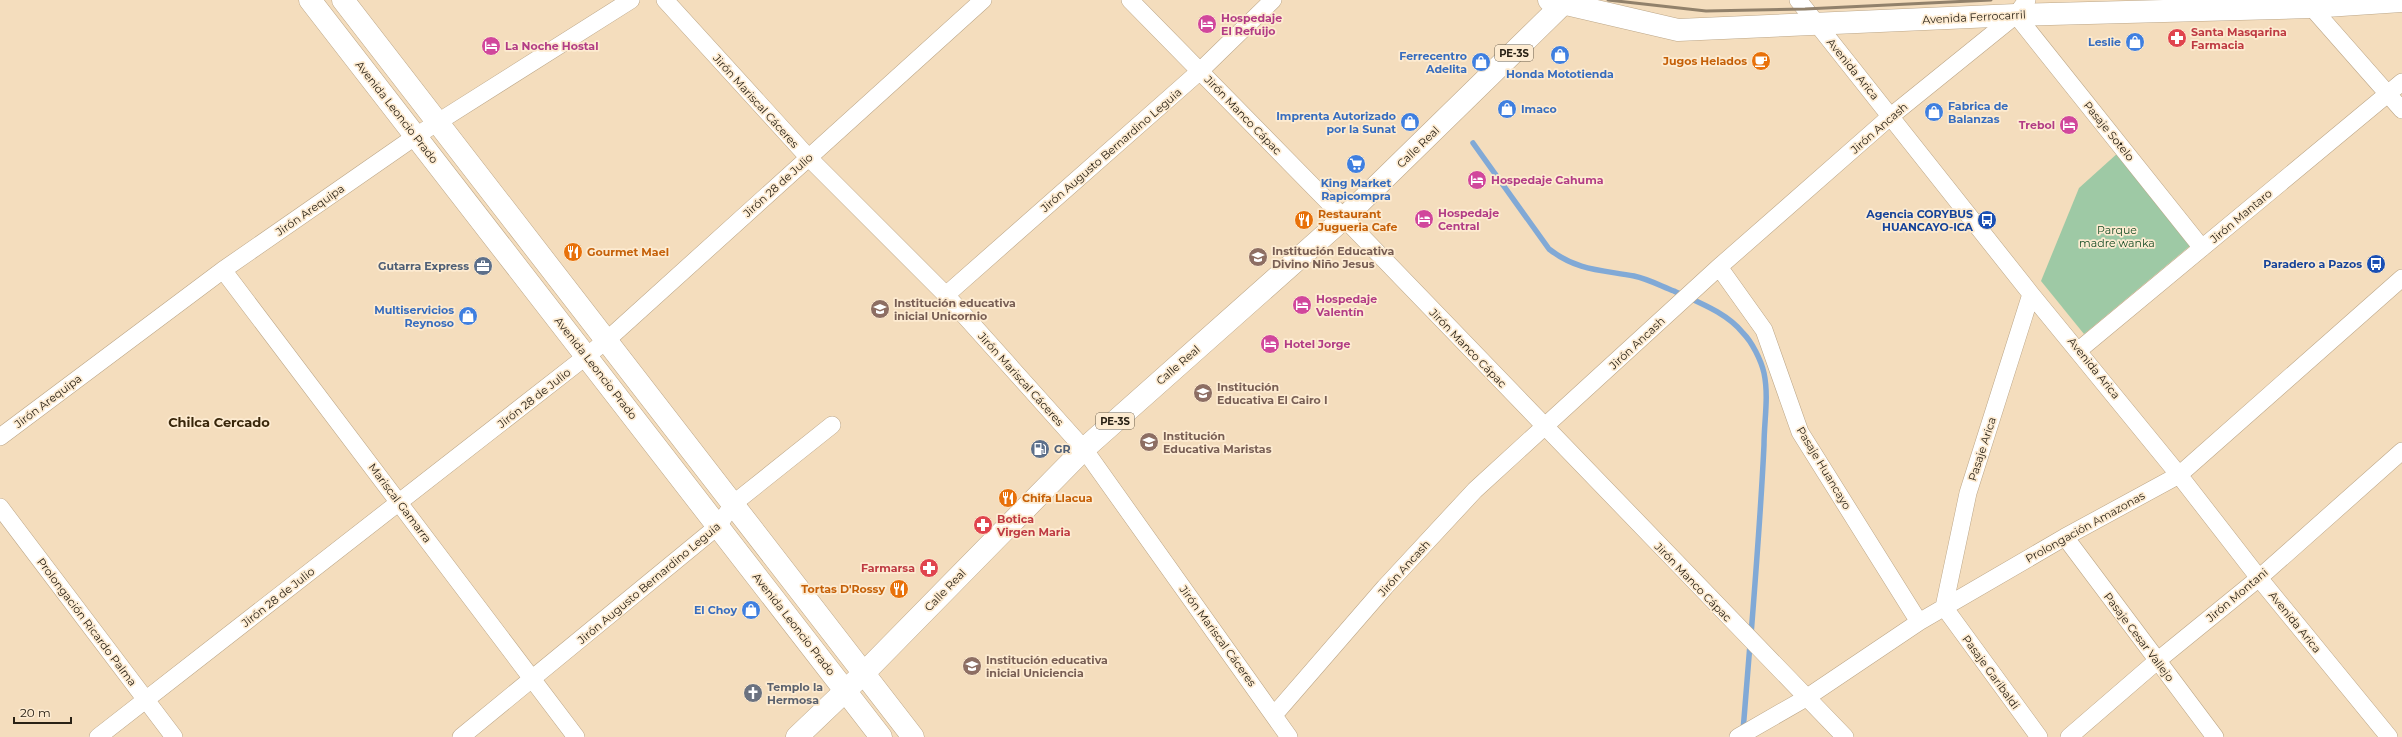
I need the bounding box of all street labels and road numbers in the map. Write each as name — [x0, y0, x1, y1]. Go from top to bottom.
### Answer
street label: Avenida Ferrocarril — [1922, 7, 2026, 27]
street label: Avenida Arica — [1824, 35, 1882, 103]
road number: PE-3S — [1495, 45, 1533, 61]
street label: Jirón Mariscal Cáceres — [710, 50, 802, 151]
street label: Avenida Leoncio Prado — [353, 58, 441, 166]
street label: Jirón Manco Cápac — [1201, 72, 1284, 157]
street label: Jirón Augusto Bernardino Leguia — [1037, 85, 1184, 216]
street label: Pasaje Sotelo — [2081, 98, 2137, 164]
street label: Jirón Ancash — [1847, 100, 1910, 157]
street label: Calle Real — [1394, 123, 1442, 171]
street label: Jirón 28 de Julio — [740, 150, 816, 221]
street label: Jirón Arequipa — [272, 181, 347, 239]
street label: Jirón Mantaro — [2207, 186, 2275, 247]
street label: Jirón Manco Cápac — [1426, 305, 1509, 390]
street label: Avenida Leoncio Prado — [552, 314, 640, 422]
street label: Jirón Ancash — [1606, 314, 1668, 373]
street label: Jirón Mariscal Cáceres — [975, 328, 1067, 429]
street label: Avenida Arica — [2065, 334, 2123, 402]
street label: Calle Real — [1153, 342, 1203, 388]
street label: Jirón 28 de Julio — [494, 365, 573, 431]
street label: Jirón Arequipa — [11, 371, 84, 431]
road number: PE-3S — [1096, 413, 1134, 429]
street label: Pasaje Arica — [1965, 415, 1999, 483]
street label: Pasaje Huancayo — [1794, 424, 1854, 512]
street label: Mariscal Gamarra — [365, 460, 435, 546]
street label: Prolongación Amazonas — [2023, 488, 2148, 566]
street label: Jirón Augusto Bernardino Leguia — [574, 519, 723, 647]
street label: Jirón Ancash — [1374, 537, 1433, 600]
street label: Jirón Manco Cápac — [1651, 539, 1734, 624]
street label: Prolongación Ricardo Palma — [34, 555, 140, 689]
street label: Jirón 28 de Julio — [238, 564, 317, 630]
street label: Jirón Montani — [2203, 565, 2271, 625]
street label: Calle Real — [921, 566, 969, 614]
street label: Avenida Leoncio Prado — [750, 570, 838, 678]
street label: Jirón Mariscal Cáceres — [1176, 582, 1260, 690]
street label: Avenida Arica — [2266, 588, 2324, 656]
street label: Pasaje Cesar Vallejo — [2101, 590, 2177, 684]
street label: Pasaje Garibaldi — [1959, 632, 2023, 712]

